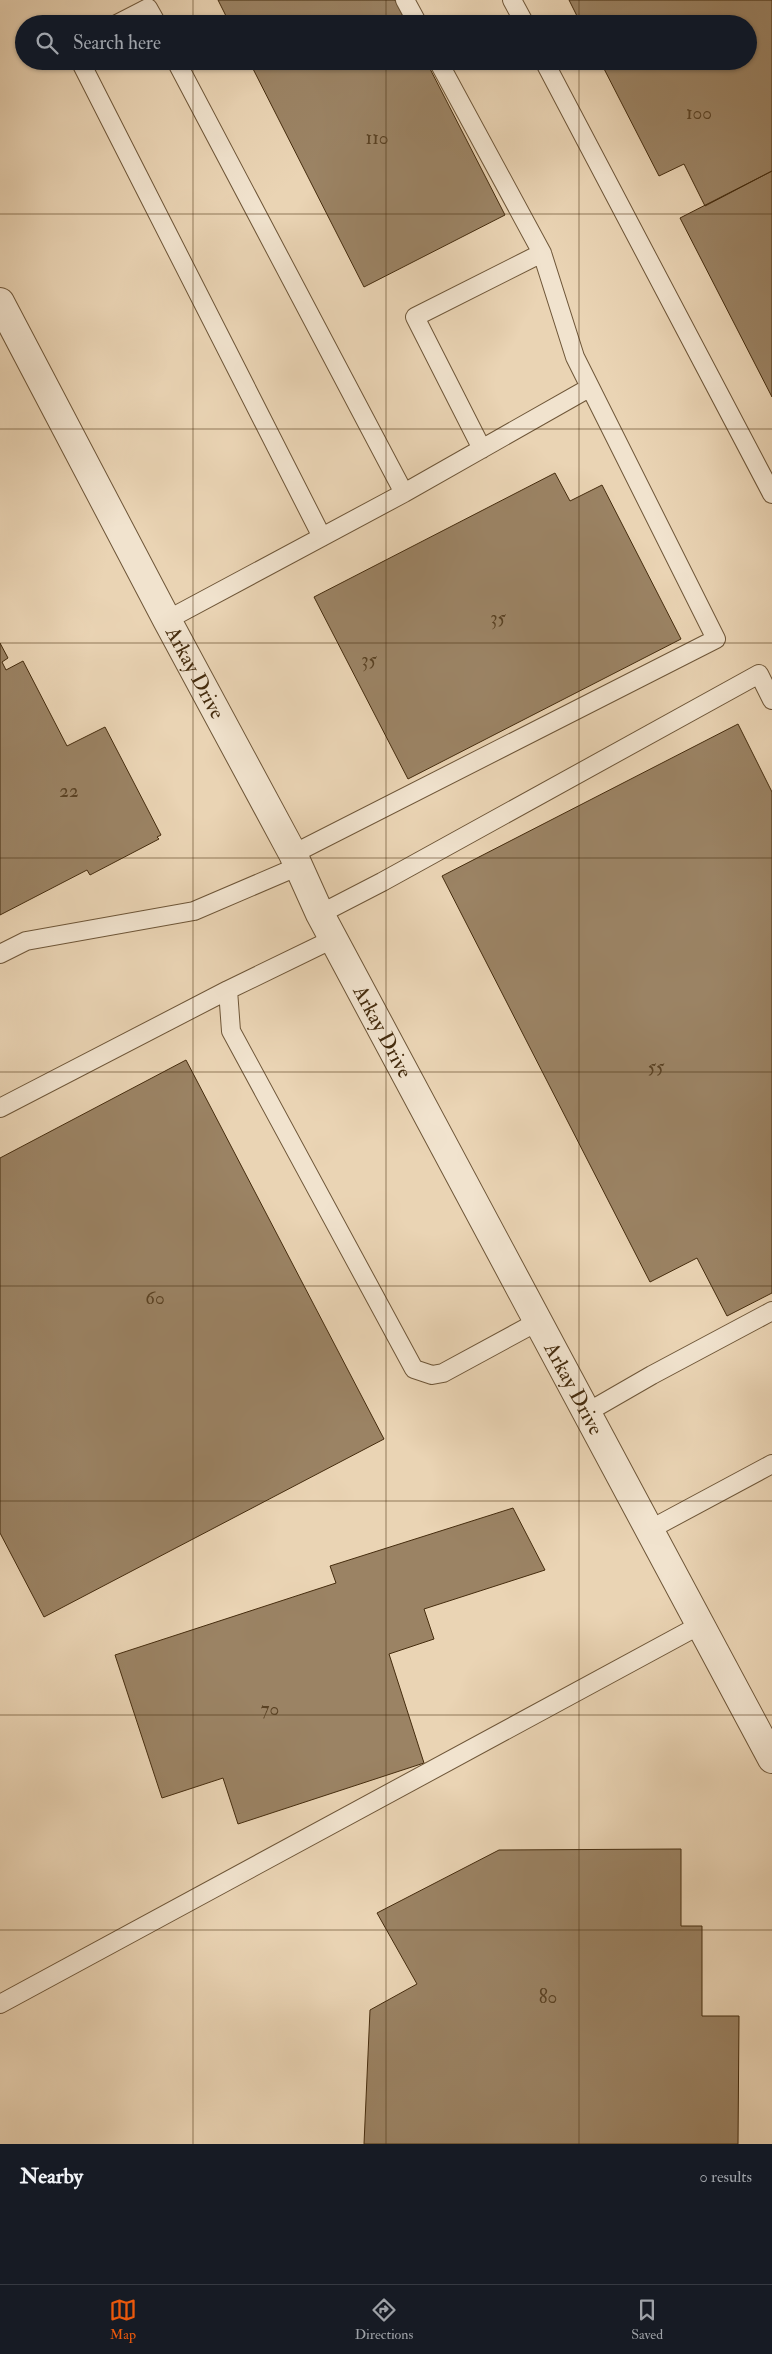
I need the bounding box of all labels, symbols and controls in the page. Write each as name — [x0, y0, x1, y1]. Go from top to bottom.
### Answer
search box — [15, 15, 757, 70]
icon: search — [33, 29, 61, 57]
text: Search here — [73, 31, 161, 55]
house number: 100 — [686, 101, 712, 125]
house number: 110 — [365, 126, 389, 150]
house number: 35 — [490, 606, 506, 630]
street label: Arkay Drive — [159, 621, 231, 724]
house number: 35 — [361, 648, 377, 672]
house number: 22 — [59, 779, 79, 803]
street label: Arkay Drive — [347, 980, 419, 1083]
house number: 55 — [648, 1055, 665, 1079]
house number: 60 — [145, 1286, 165, 1310]
street label: Arkay Drive — [538, 1337, 610, 1440]
house number: 70 — [261, 1697, 279, 1721]
house number: 80 — [539, 1985, 557, 2009]
text: Nearby — [20, 2163, 83, 2190]
text: 0 results — [699, 2167, 752, 2187]
tab: Map — [109, 2296, 137, 2343]
tab: Directions — [355, 2296, 413, 2343]
tab: Saved — [631, 2296, 663, 2343]

